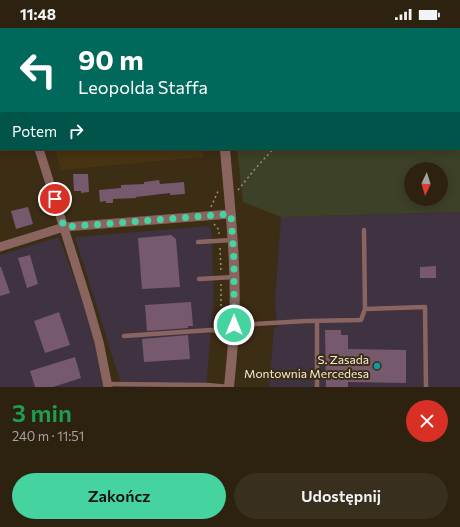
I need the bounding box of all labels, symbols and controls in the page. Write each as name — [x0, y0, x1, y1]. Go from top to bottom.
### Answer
text: 11:48 — [20, 5, 56, 23]
text: 90 m — [78, 42, 144, 76]
icon: left — [12, 44, 64, 96]
text: Leopolda Staffa — [78, 76, 208, 98]
icon: right — [65, 120, 87, 142]
text: Potem — [12, 122, 57, 140]
north arrow — [404, 162, 448, 206]
map controls — [404, 162, 448, 206]
pin — [38, 182, 72, 216]
icon: arrive — [44, 188, 66, 210]
position arrow — [213, 304, 255, 346]
place label: S. Zasada Montownia Mercedesa — [244, 352, 369, 380]
marker: S. Zasada Montownia Mercedesa — [372, 361, 382, 371]
text: 3 min — [12, 398, 72, 427]
button: close — [406, 400, 448, 442]
text: 240 m · 11:51 — [12, 428, 84, 444]
button: Zakończ — [12, 473, 226, 519]
button: Udostępnij — [234, 473, 448, 519]

